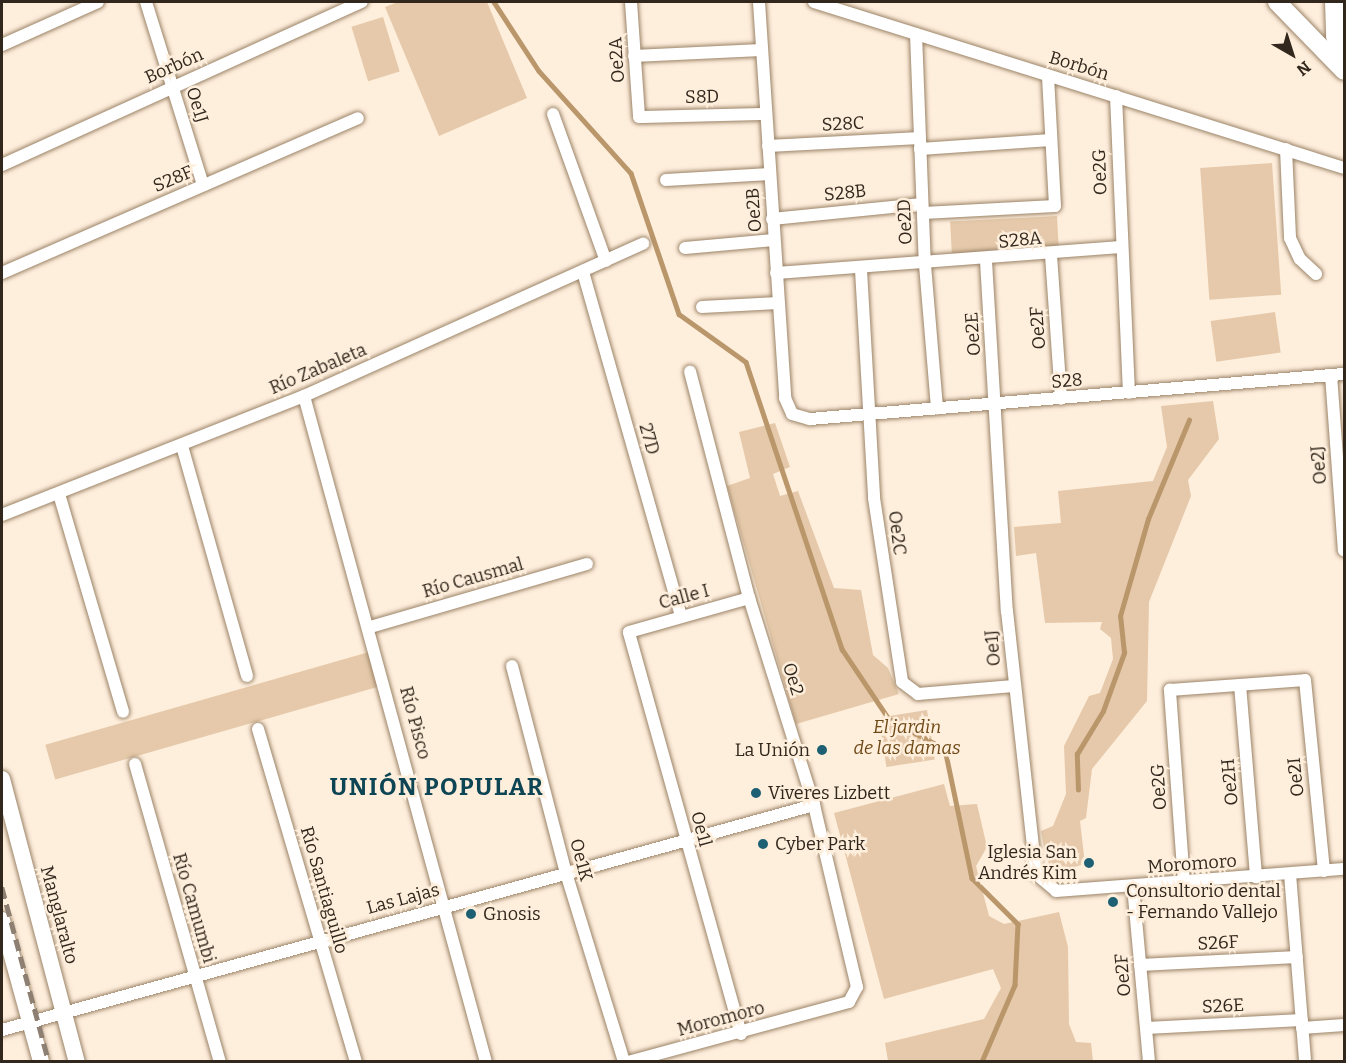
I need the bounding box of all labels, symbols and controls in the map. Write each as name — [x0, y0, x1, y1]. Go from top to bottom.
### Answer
north arrow — [1262, 24, 1322, 84]
street label: Oe2A — [605, 36, 629, 84]
street label: Borbón — [141, 44, 207, 88]
street label: Borbón — [1046, 47, 1112, 85]
text: N — [1293, 57, 1314, 80]
street label: Oe1J — [181, 84, 213, 126]
street label: S8D — [685, 86, 719, 108]
street label: S28C — [821, 112, 865, 136]
street label: Oe2G — [1088, 149, 1112, 195]
street label: S28F — [150, 161, 196, 197]
street label: S28B — [823, 180, 867, 206]
street label: Oe2B — [742, 187, 766, 233]
street label: Oe2D — [893, 199, 917, 245]
street label: S28A — [997, 227, 1043, 253]
street label: Oe2F — [1026, 306, 1050, 350]
street label: Oe2E — [961, 311, 985, 357]
street label: Río Zabaleta — [266, 339, 370, 399]
street label: S28 — [1050, 369, 1084, 393]
street label: 27D — [634, 421, 664, 457]
street label: Oe2J — [1307, 445, 1331, 485]
street label: Oe2C — [884, 510, 910, 556]
street label: Río Causmal — [420, 553, 526, 603]
street label: Calle I — [656, 580, 712, 614]
street label: Oe1J — [981, 629, 1005, 667]
street label: Oe2 — [778, 660, 808, 698]
street label: Río Pisco — [395, 684, 435, 762]
park label: El jardin de las damas — [854, 717, 960, 760]
place label: La Unión — [735, 739, 810, 761]
marker: La Unión — [815, 743, 829, 757]
street label: Oe2I — [1283, 756, 1309, 798]
street label: Oe2H — [1217, 758, 1243, 806]
street label: Oe2G — [1147, 763, 1171, 811]
district label: UNIÓN POPULAR — [330, 774, 544, 802]
place label: Viveres Lizbett — [768, 782, 890, 804]
marker: Viveres Lizbett — [749, 786, 763, 800]
street label: Oe1l — [686, 809, 716, 849]
street label: Río Santiaguillo — [296, 824, 352, 956]
place label: Cyber Park — [775, 833, 865, 855]
street label: Oe1K — [565, 836, 597, 884]
marker: Cyber Park — [756, 837, 770, 851]
place label: Iglesia San Andrés Kim — [978, 842, 1077, 884]
street label: Moromoro — [1147, 850, 1237, 878]
street label: Río Camumbi — [168, 851, 220, 965]
marker: Iglesia San Andrés Kim — [1082, 856, 1096, 870]
street label: Manglaralto — [36, 864, 82, 966]
street label: Las Lajas — [364, 879, 442, 919]
place label: Consultorio dental - Fernando Vallejo — [1126, 881, 1281, 924]
marker: Consultorio dental - Fernando Vallejo — [1104, 893, 1122, 911]
place label: Gnosis — [483, 903, 541, 925]
marker: Gnosis — [464, 907, 478, 921]
street label: S26F — [1197, 931, 1239, 955]
street label: Oe2F — [1110, 953, 1136, 997]
street label: S26E — [1201, 994, 1245, 1018]
street label: Moromoro — [675, 997, 767, 1041]

